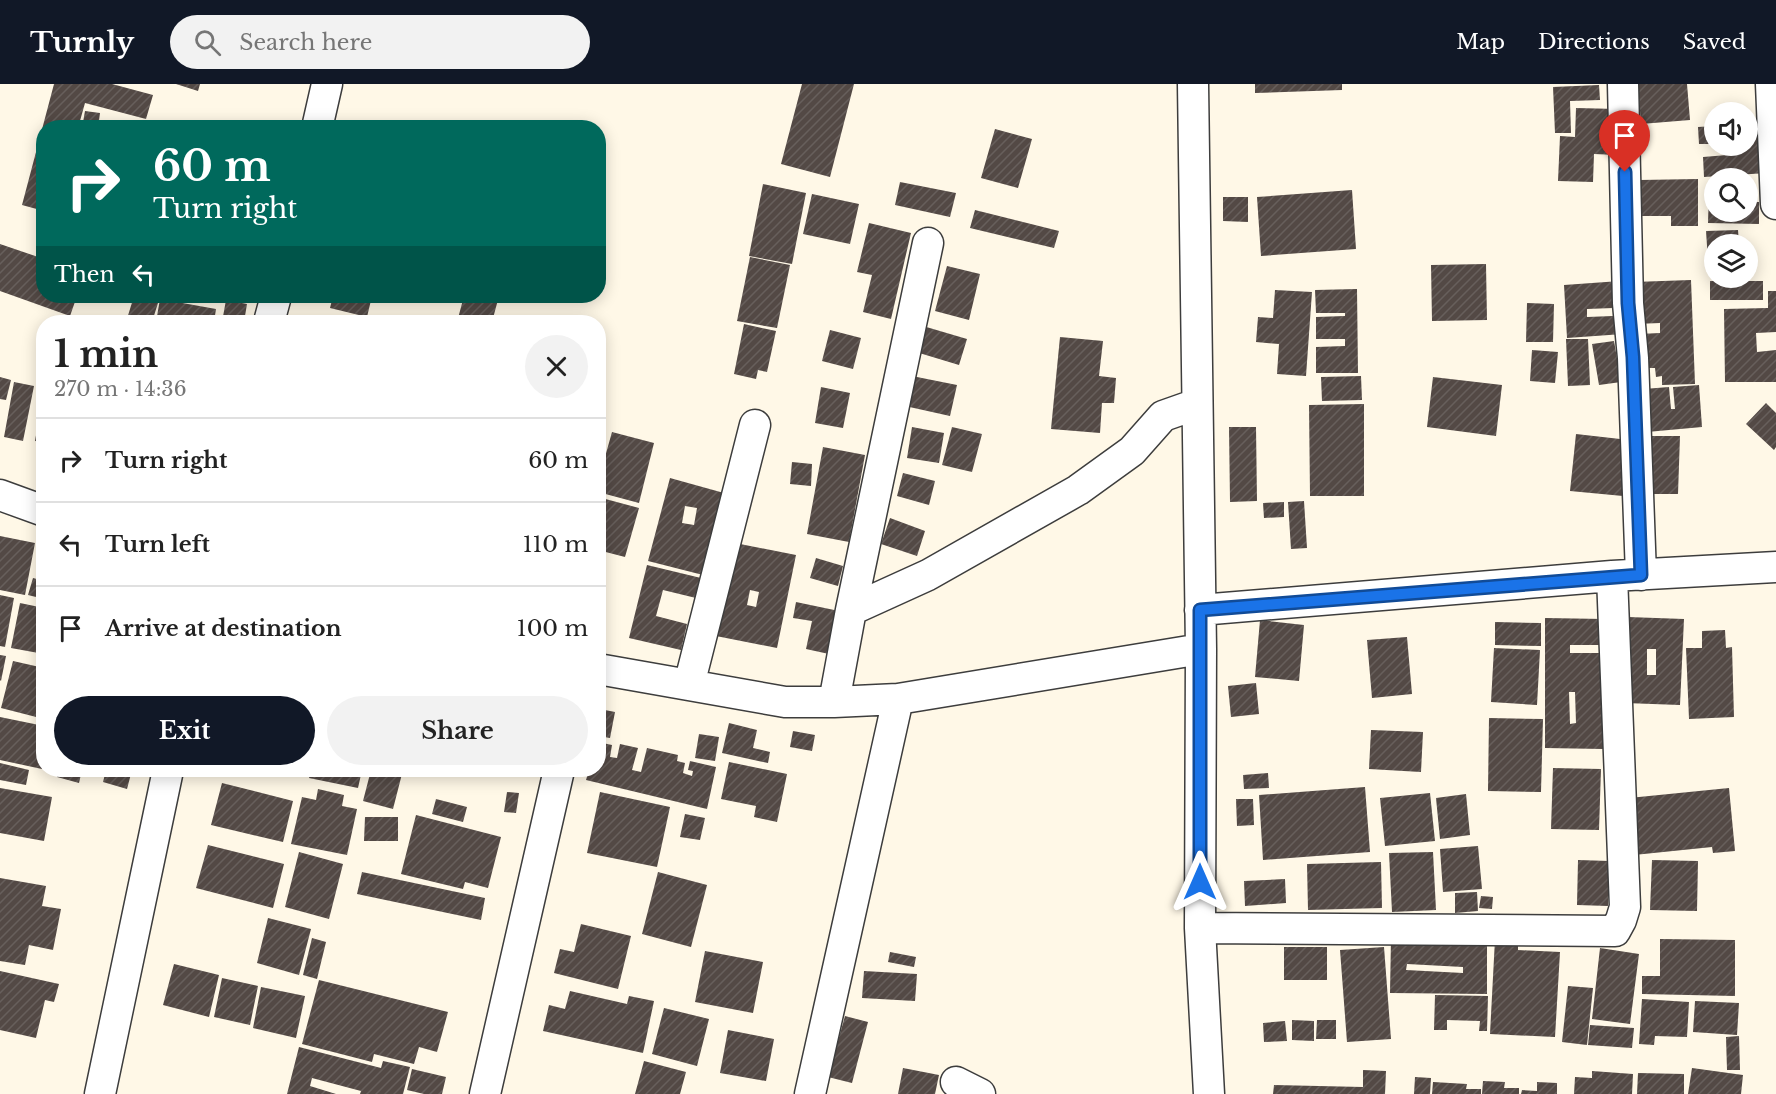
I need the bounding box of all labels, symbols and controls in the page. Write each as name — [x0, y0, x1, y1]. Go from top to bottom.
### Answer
search box — [170, 15, 590, 69]
text: Turnly — [30, 25, 134, 60]
icon: search — [191, 26, 224, 59]
text: Search here — [239, 29, 372, 56]
text: Map — [1456, 29, 1505, 55]
text: Directions — [1538, 29, 1650, 55]
text: Saved — [1683, 29, 1746, 55]
map controls — [1704, 102, 1758, 288]
button: sound — [1704, 102, 1758, 156]
pin — [1599, 110, 1650, 172]
icon: arrive — [1608, 119, 1641, 152]
text: 60 m — [153, 140, 271, 192]
icon: right — [54, 144, 132, 222]
button: search — [1704, 168, 1758, 222]
text: Turn right — [153, 192, 297, 225]
button: layers — [1704, 234, 1758, 288]
icon: left — [127, 258, 160, 291]
text: Then — [54, 261, 115, 288]
text: 1 min — [54, 332, 158, 377]
button: close — [525, 335, 588, 398]
text: 270 m · 14:36 — [54, 377, 187, 401]
icon: right — [54, 444, 87, 477]
text: Turn right — [105, 447, 227, 474]
text: 60 m — [528, 447, 588, 474]
icon: left — [54, 528, 87, 561]
text: Turn left — [105, 531, 210, 558]
text: 110 m — [523, 531, 588, 558]
icon: arrive — [54, 612, 87, 645]
text: Arrive at destination — [105, 615, 342, 642]
text: 100 m — [517, 615, 588, 642]
button: Exit — [54, 696, 315, 765]
button: Share — [327, 696, 588, 765]
position arrow — [1168, 850, 1232, 914]

